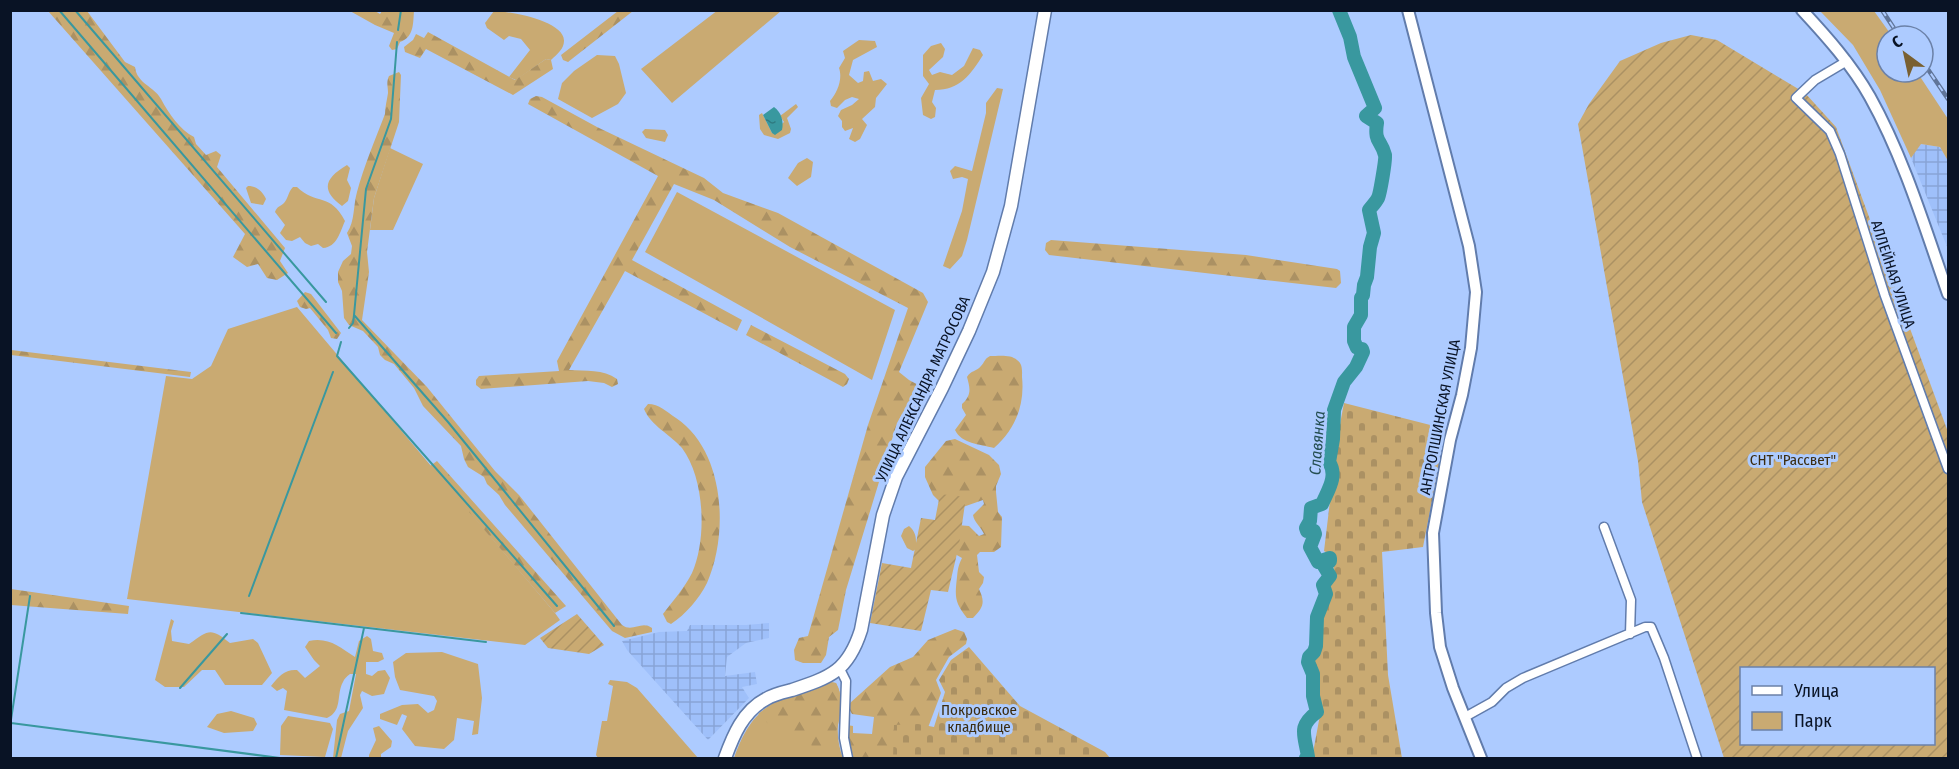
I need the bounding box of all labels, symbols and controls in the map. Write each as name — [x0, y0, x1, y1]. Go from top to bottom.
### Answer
north arrow — [1875, 24, 1935, 84]
text: С — [1888, 31, 1906, 52]
street label: АЛЛЕЙНАЯ УЛИЦА — [1867, 218, 1919, 330]
street label: УЛИЦА АЛЕКСАНДРА МАТРОСОВА — [872, 293, 974, 486]
street label: АНТРОПШИНСКАЯ УЛИЦА — [1416, 338, 1464, 496]
water label: Славянка — [1305, 410, 1329, 476]
park label: СНТ "Рассвет" — [1750, 451, 1836, 469]
legend — [1740, 667, 1935, 745]
text: Улица — [1793, 680, 1839, 702]
park label: Покровское кладбище — [941, 701, 1017, 736]
text: Парк — [1794, 710, 1832, 732]

